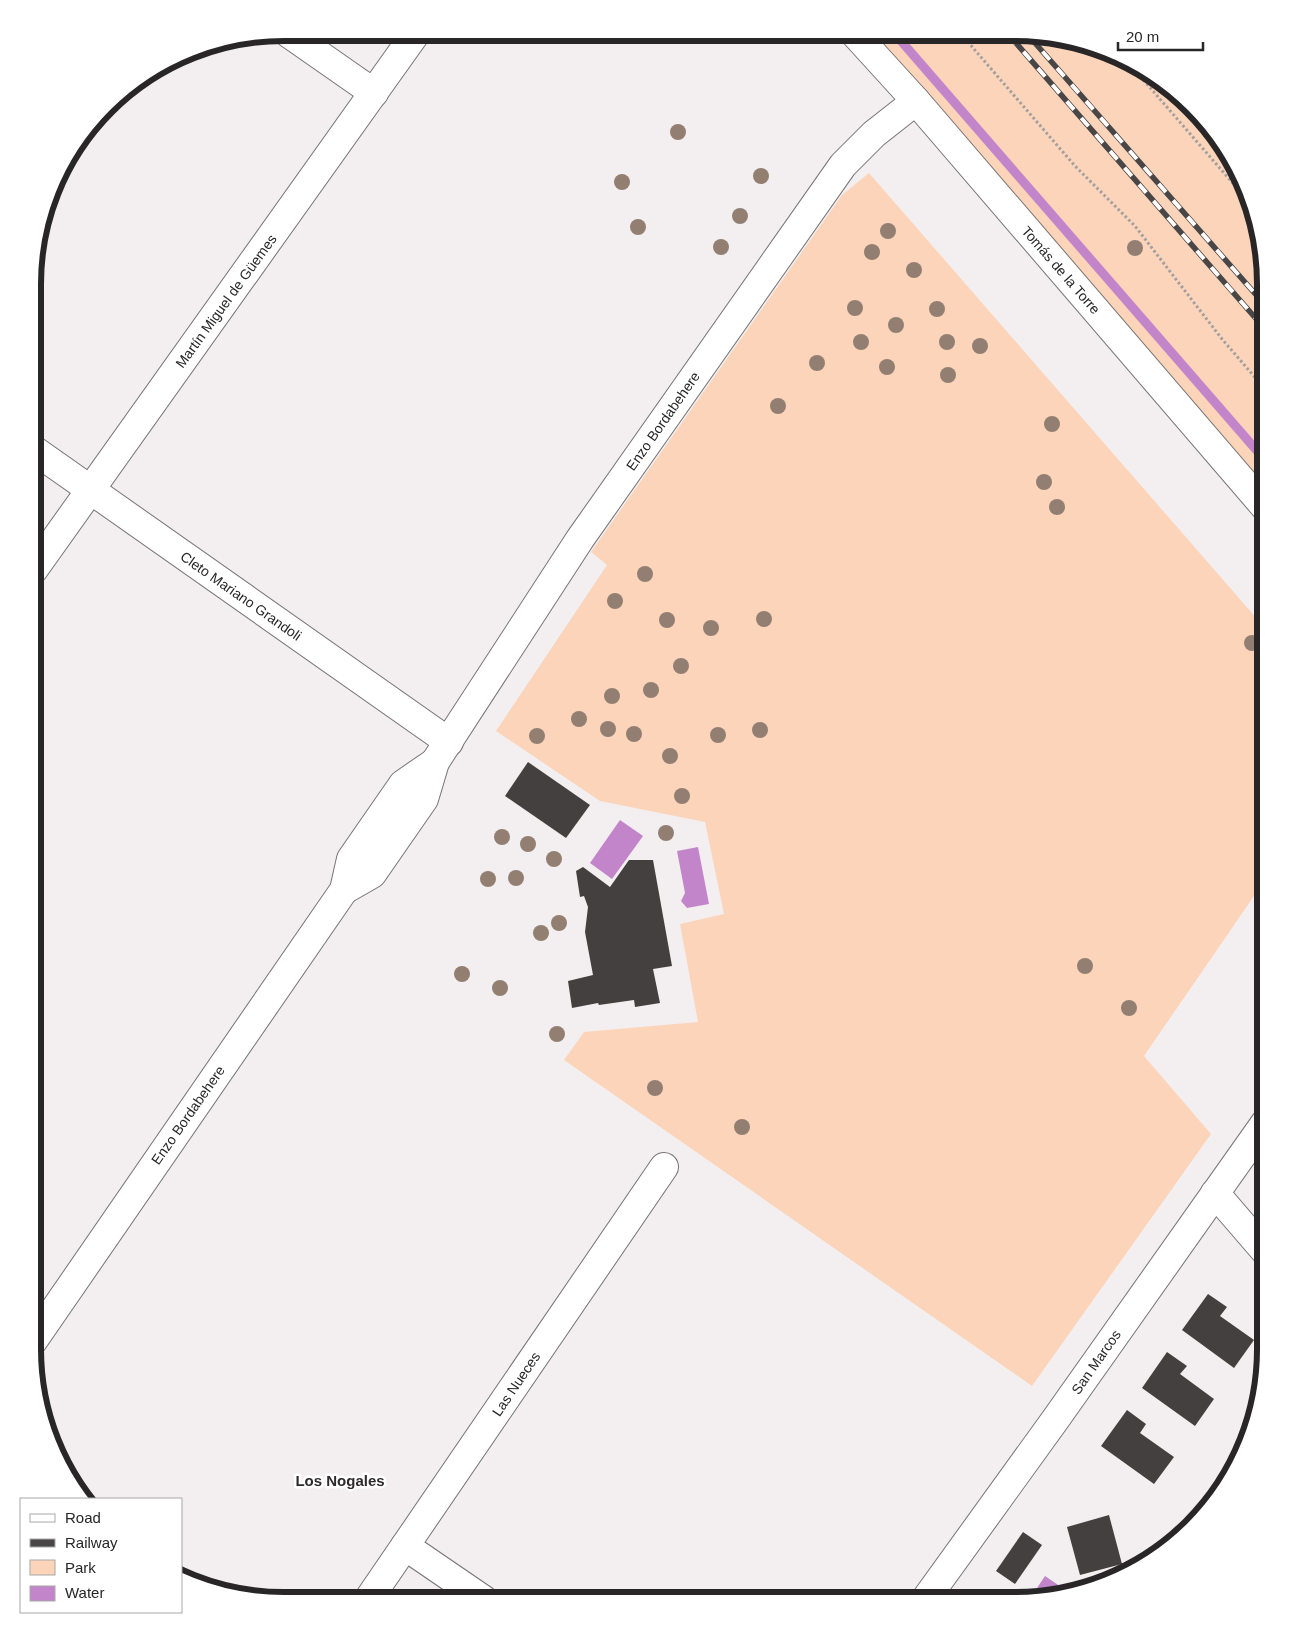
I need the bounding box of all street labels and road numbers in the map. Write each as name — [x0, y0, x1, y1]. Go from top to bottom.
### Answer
street label: Tomás de la Torre — [1019, 223, 1104, 317]
street label: Martín Miguel de Güemes — [172, 231, 280, 371]
street label: Enzo Bordabehere — [623, 368, 703, 473]
street label: Cleto Mariano Grandoli — [177, 548, 305, 644]
street label: Enzo Bordabehere — [148, 1062, 228, 1167]
street label: San Marcos — [1068, 1327, 1124, 1397]
street label: Las Nueces — [489, 1349, 543, 1419]

